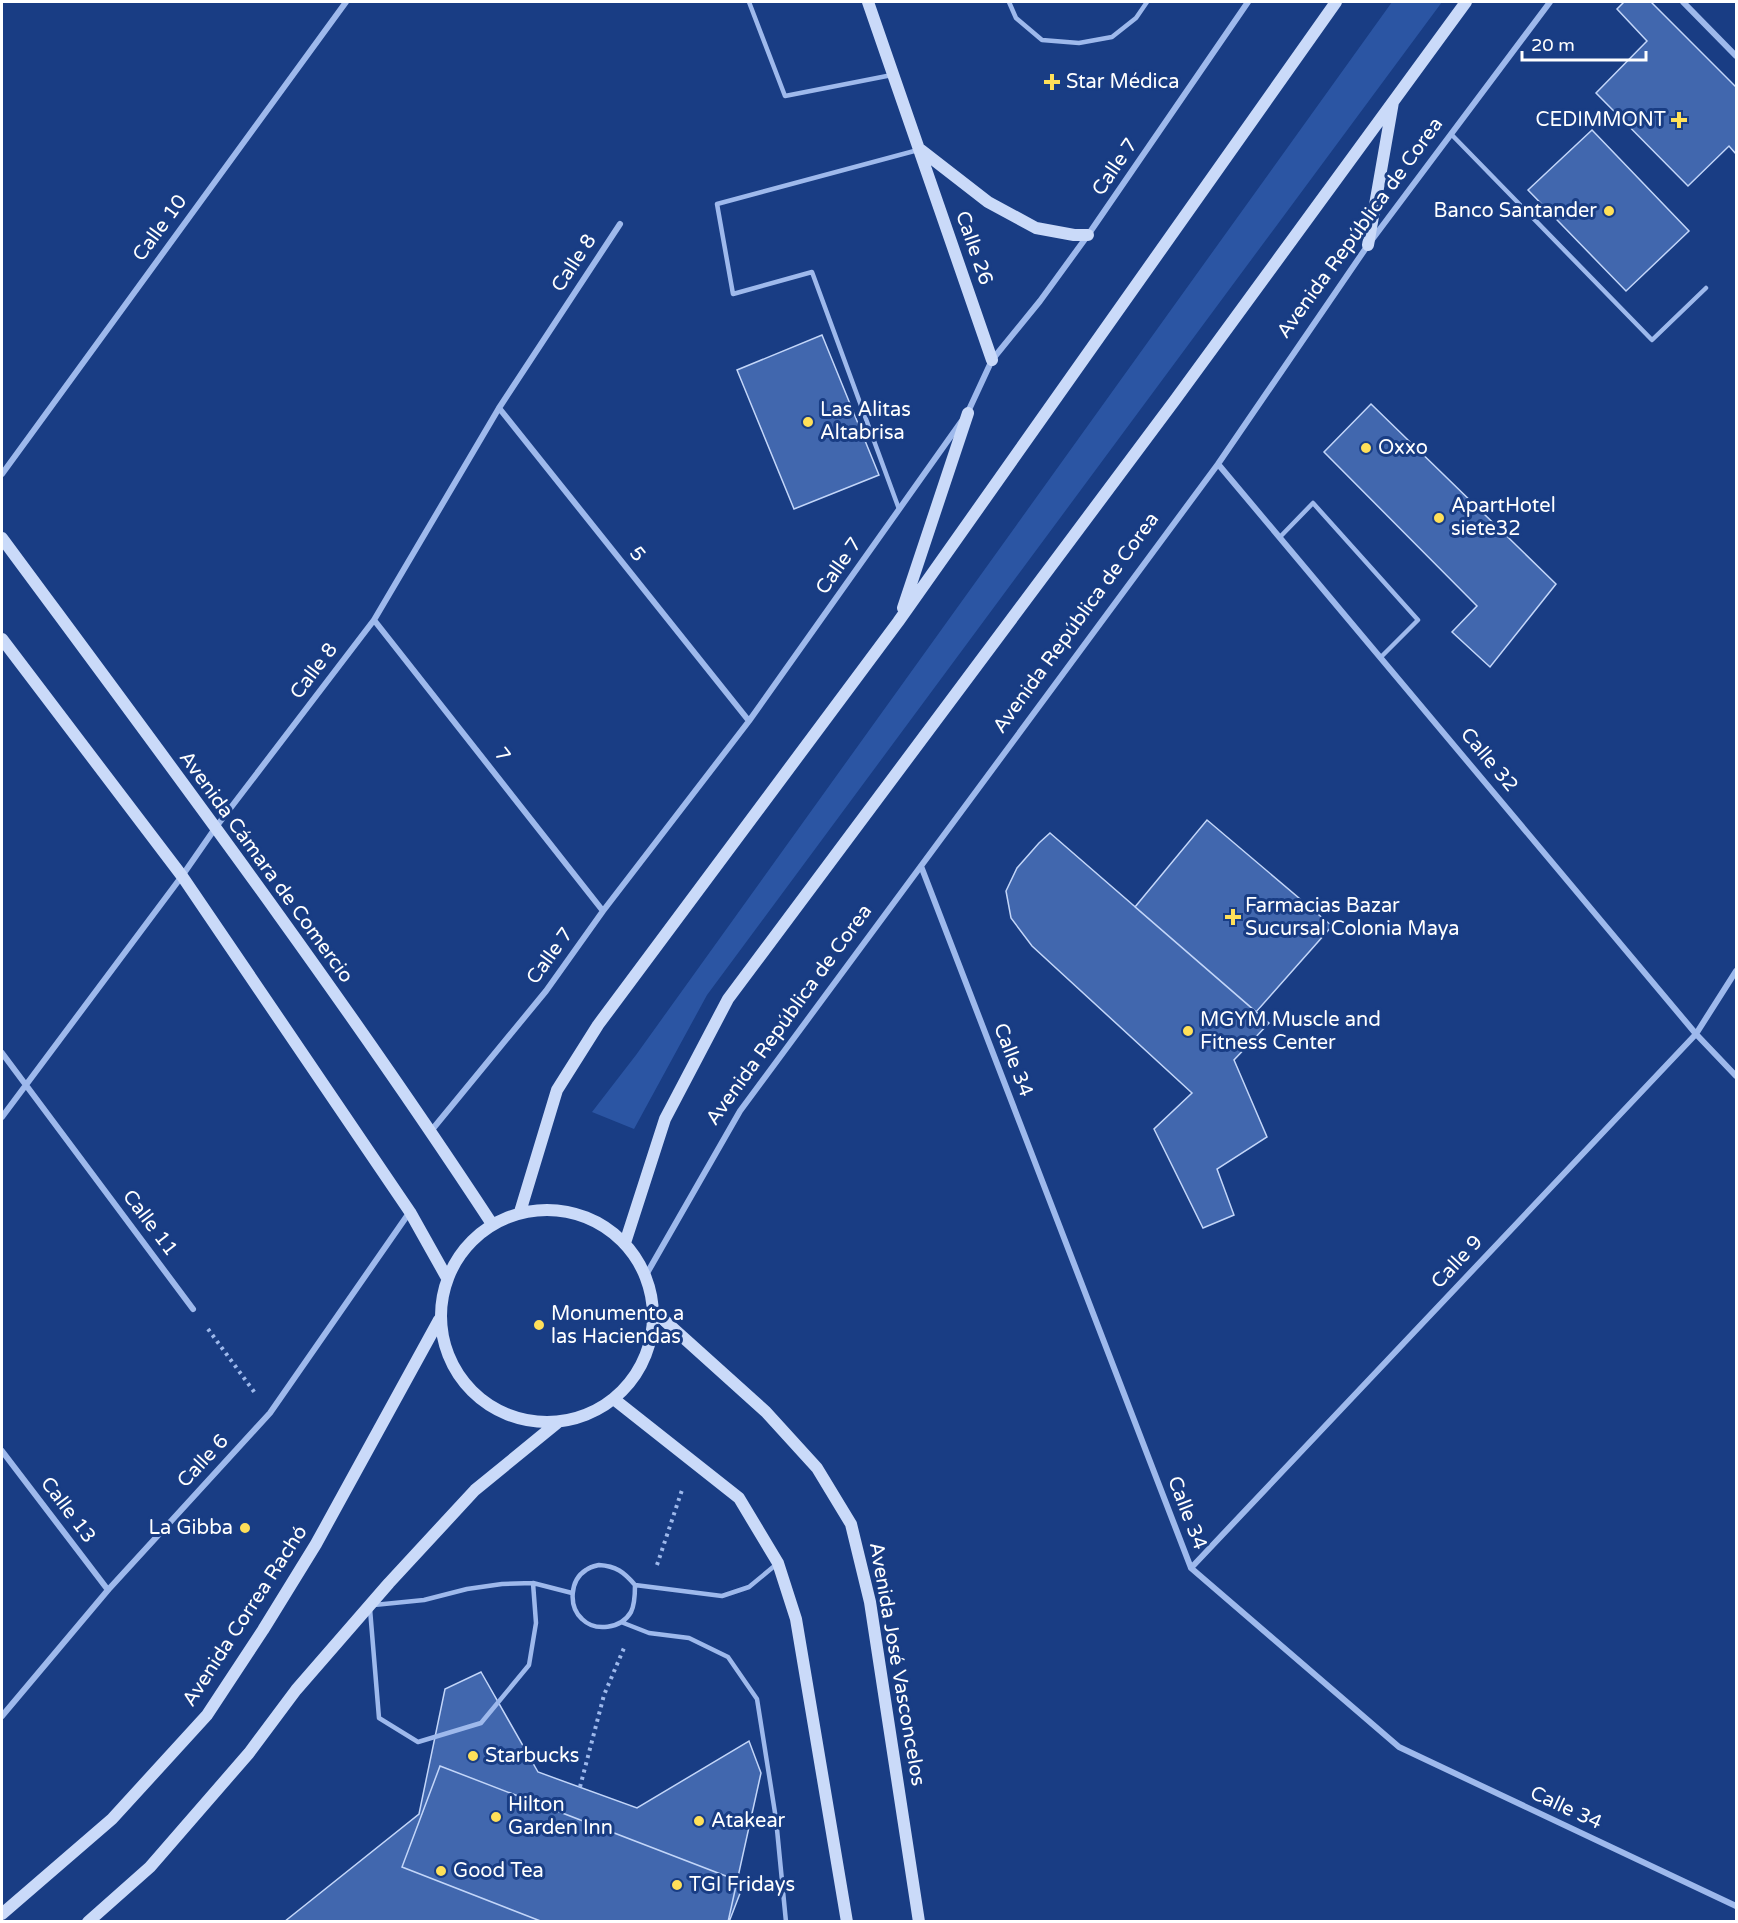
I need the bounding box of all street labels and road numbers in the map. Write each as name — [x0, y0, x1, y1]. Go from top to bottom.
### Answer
street label: Avenida República de Corea — [1272, 113, 1448, 343]
street label: Calle 7 — [1087, 134, 1143, 200]
street label: Calle 10 — [128, 190, 192, 266]
street label: Calle 26 — [950, 208, 998, 288]
street label: Calle 8 — [546, 230, 602, 296]
street label: Avenida República de Corea — [988, 508, 1164, 738]
street label: Calle 7 — [811, 533, 867, 599]
street label: 5 — [624, 542, 650, 566]
street label: Calle 8 — [285, 638, 343, 704]
street label: Calle 32 — [1455, 723, 1523, 797]
street label: 7 — [489, 743, 515, 767]
street label: Avenida Cámara de Comercio — [174, 746, 358, 988]
street label: Avenida República de Corea — [701, 900, 877, 1130]
street label: Calle 7 — [521, 923, 579, 989]
street label: Calle 34 — [988, 1020, 1038, 1100]
street label: Calle 11 — [117, 1185, 183, 1261]
street label: Calle 9 — [1426, 1230, 1488, 1294]
street label: Calle 6 — [172, 1429, 234, 1493]
street label: Calle 13 — [35, 1472, 101, 1548]
street label: Calle 34 — [1162, 1473, 1212, 1553]
street label: Avenida Correa Rachó — [177, 1521, 313, 1711]
street label: Avenida José Vasconcelos — [864, 1540, 930, 1788]
street label: Calle 34 — [1526, 1781, 1606, 1835]

